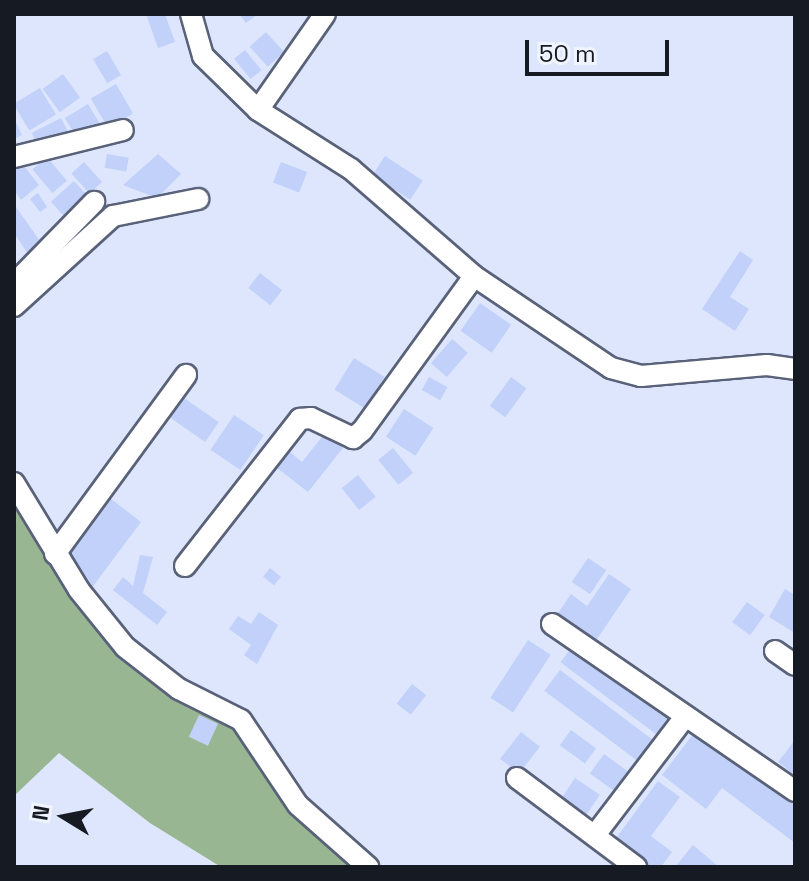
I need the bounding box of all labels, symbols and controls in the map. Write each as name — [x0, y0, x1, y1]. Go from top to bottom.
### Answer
scale bar — [529, 24, 673, 74]
text: 50 m — [539, 38, 596, 69]
north arrow — [24, 777, 104, 857]
text: N — [25, 803, 55, 823]

